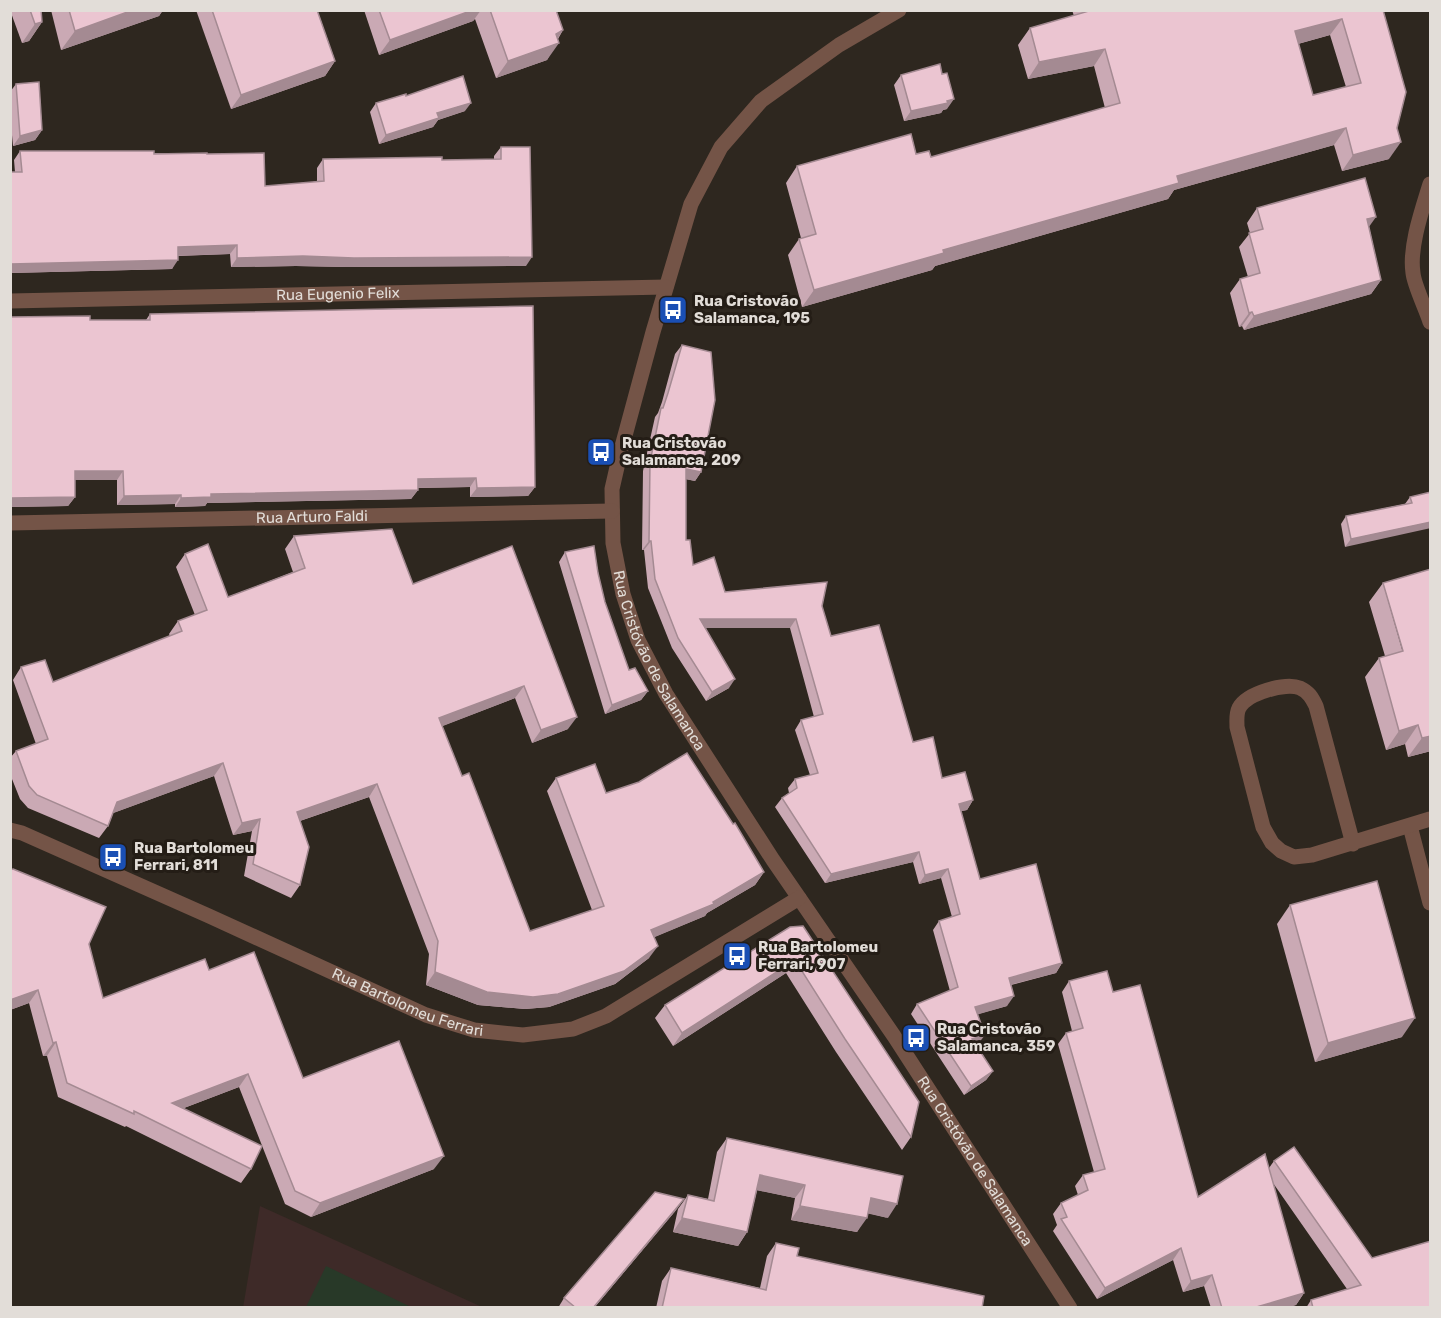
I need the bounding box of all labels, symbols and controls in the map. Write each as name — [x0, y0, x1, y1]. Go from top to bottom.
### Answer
street label: Rua Eugenio Felix — [276, 284, 400, 304]
place label: Rua Cristovão Salamanca, 195 — [694, 292, 810, 327]
bus stop icon: Rua Cristovão Salamanca, 195 — [657, 294, 689, 326]
place label: Rua Cristovão Salamanca, 209 — [622, 434, 741, 469]
bus stop icon: Rua Cristovão Salamanca, 209 — [585, 436, 617, 468]
street label: Rua Arturo Faldi — [256, 507, 368, 527]
street label: Rua Cristóvão de Salamanca — [610, 569, 709, 754]
place label: Rua Bartolomeu Ferrari, 811 — [134, 839, 254, 874]
bus stop icon: Rua Bartolomeu Ferrari, 811 — [97, 841, 129, 873]
place label: Rua Bartolomeu Ferrari, 907 — [758, 938, 878, 973]
bus stop icon: Rua Bartolomeu Ferrari, 907 — [721, 940, 753, 972]
street label: Rua Bartolomeu Ferrari — [329, 964, 484, 1040]
place label: Rua Cristovão Salamanca, 359 — [937, 1020, 1056, 1055]
bus stop icon: Rua Cristovão Salamanca, 359 — [900, 1022, 932, 1054]
street label: Rua Cristóvão de Salamanca — [914, 1073, 1036, 1249]

